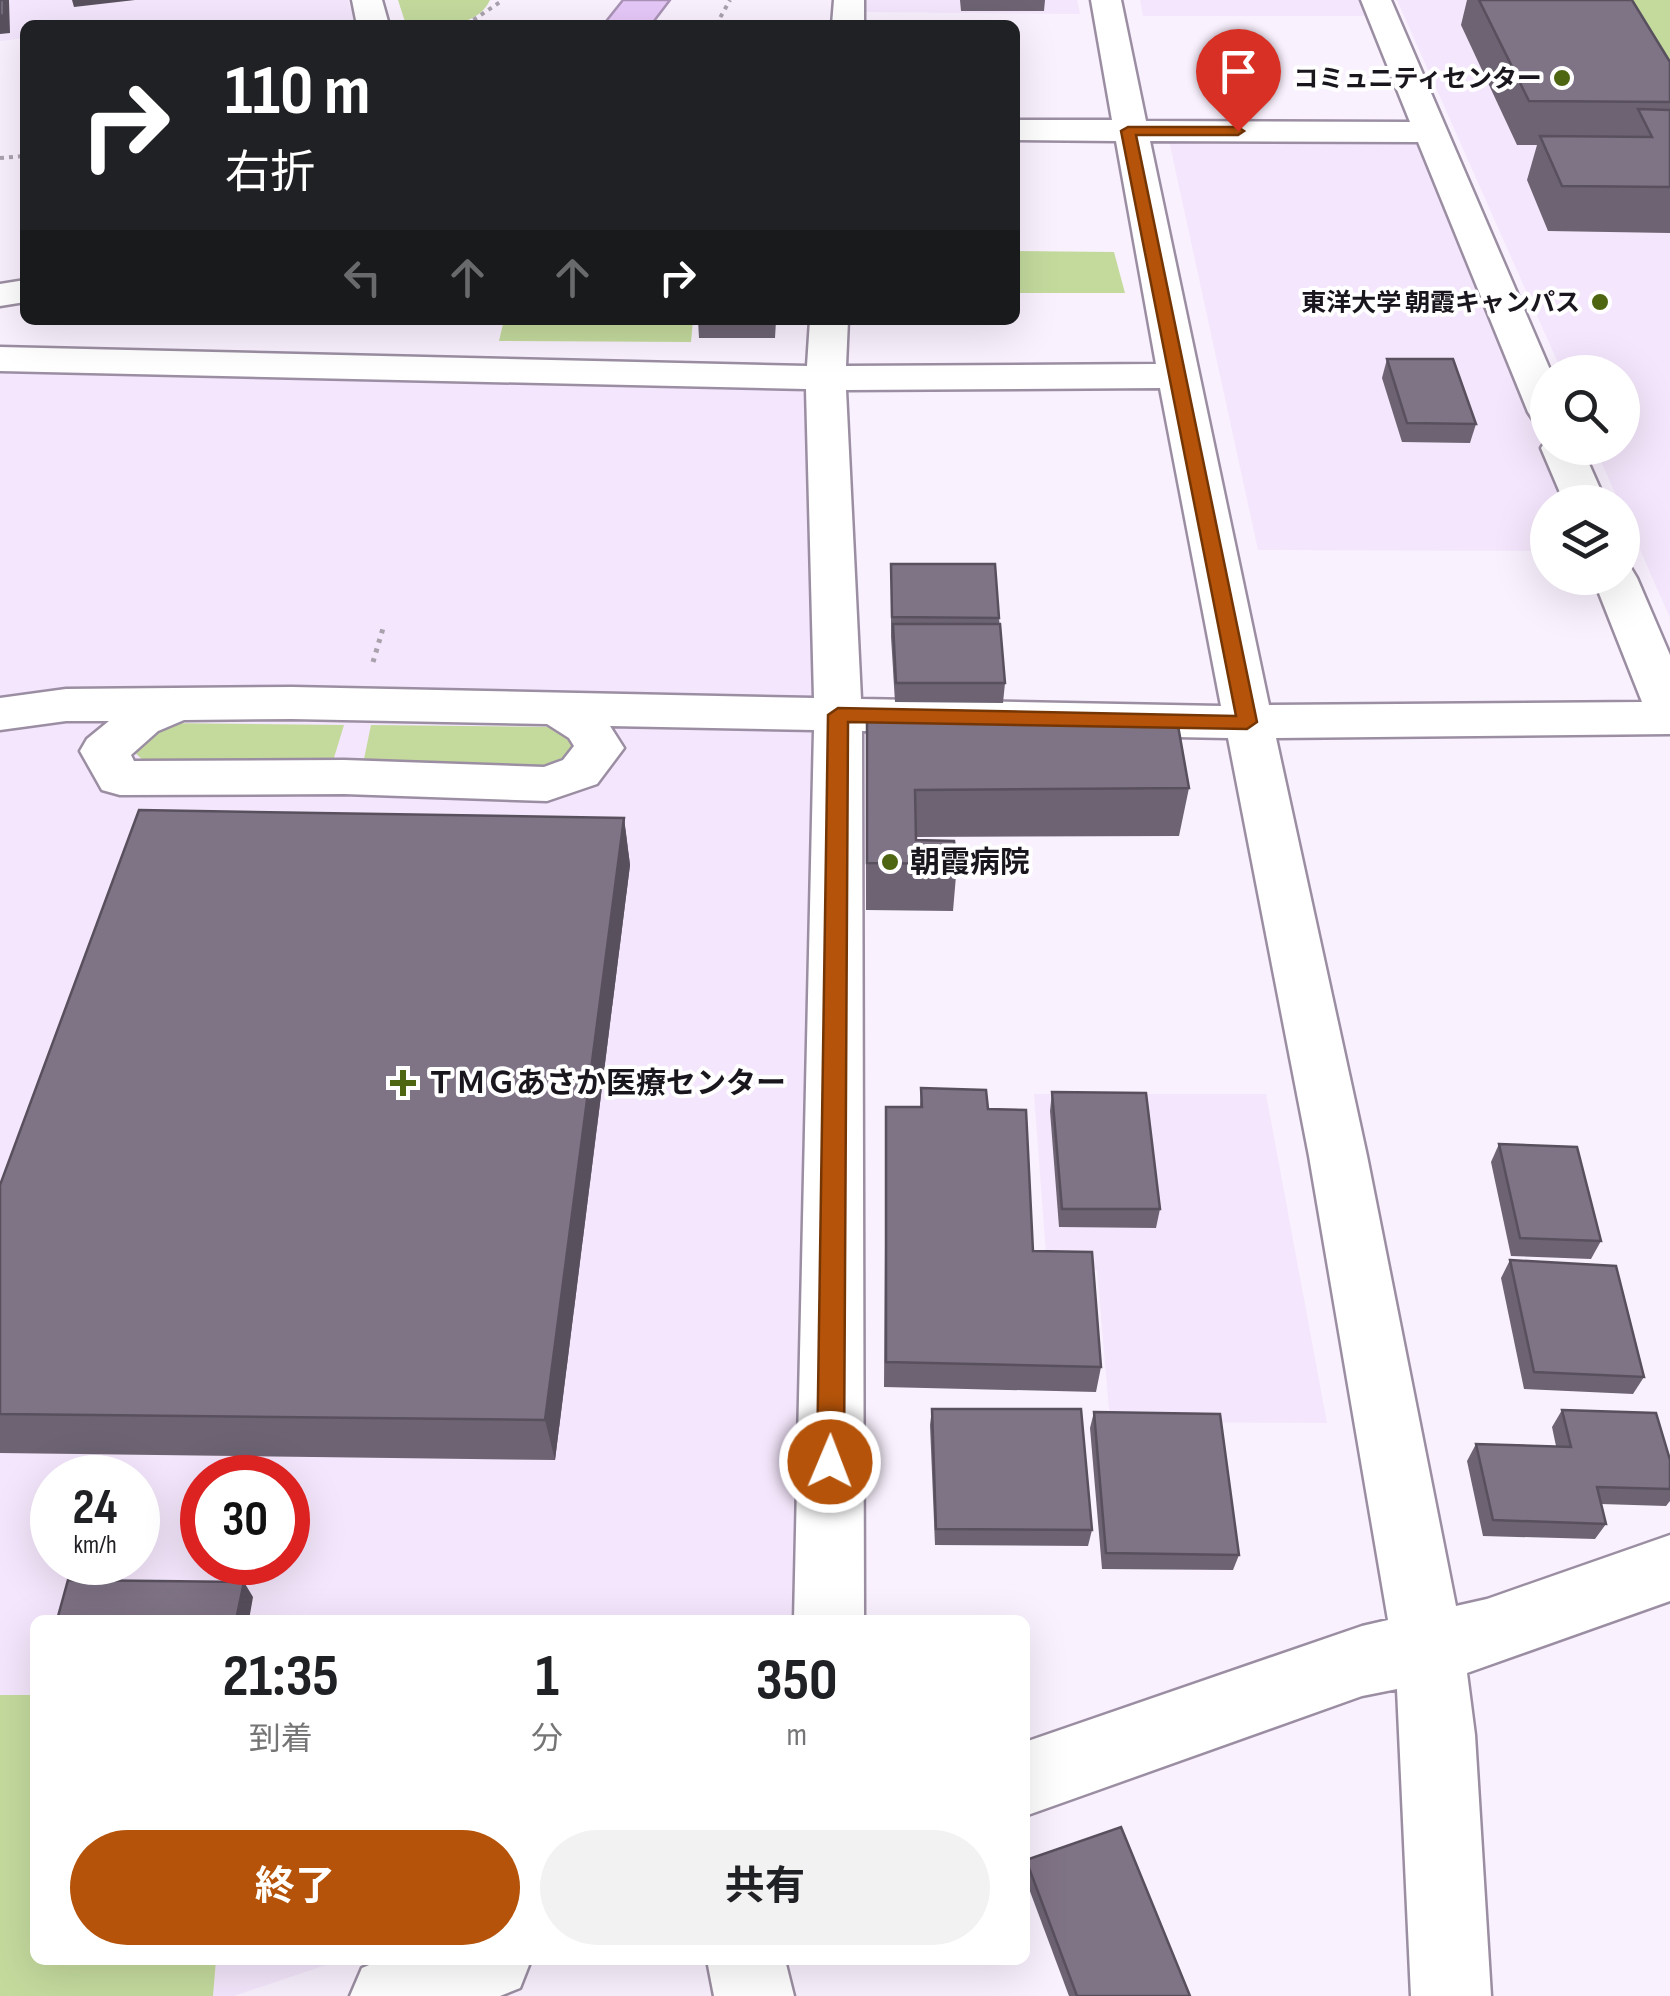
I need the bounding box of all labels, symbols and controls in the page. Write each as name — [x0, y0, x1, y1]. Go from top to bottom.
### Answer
pin — [1196, 29, 1281, 132]
icon: arrive — [1211, 44, 1266, 99]
text: 110 m — [225, 50, 371, 134]
icon: right — [60, 60, 190, 190]
place label: コミュニティセンター — [1293, 64, 1542, 95]
marker: コミュニティセンター — [1551, 67, 1573, 89]
text: 右折 — [225, 146, 315, 201]
icon: left — [335, 250, 390, 305]
icon: ahead — [440, 250, 495, 305]
icon: ahead — [545, 250, 600, 305]
icon: right — [650, 250, 705, 305]
place label: 東洋大学 朝霞キャンパス — [1301, 288, 1580, 319]
marker: 東洋大学 朝霞キャンパス — [1589, 291, 1611, 313]
map controls — [1530, 355, 1640, 595]
button: search — [1530, 355, 1640, 465]
button: layers — [1530, 485, 1640, 595]
place label: 朝霞病院 — [910, 845, 1030, 881]
marker: 朝霞病院 — [879, 851, 901, 873]
place label: ＴＭＧあさか医療センター — [426, 1066, 786, 1102]
marker: ＴＭＧあさか医療センター — [390, 1070, 416, 1096]
position arrow — [778, 1410, 882, 1514]
speed limit sign: 30 — [180, 1455, 310, 1585]
text: 24 — [73, 1478, 117, 1538]
text: km/h — [73, 1530, 117, 1561]
text: 21:35 — [222, 1641, 339, 1713]
text: 1 — [536, 1641, 559, 1713]
text: 350 — [756, 1645, 838, 1717]
text: m — [786, 1716, 807, 1755]
text: 到着 — [249, 1720, 313, 1759]
text: 分 — [531, 1720, 563, 1759]
button: 終了 — [70, 1830, 520, 1945]
button: 共有 — [540, 1830, 990, 1945]

